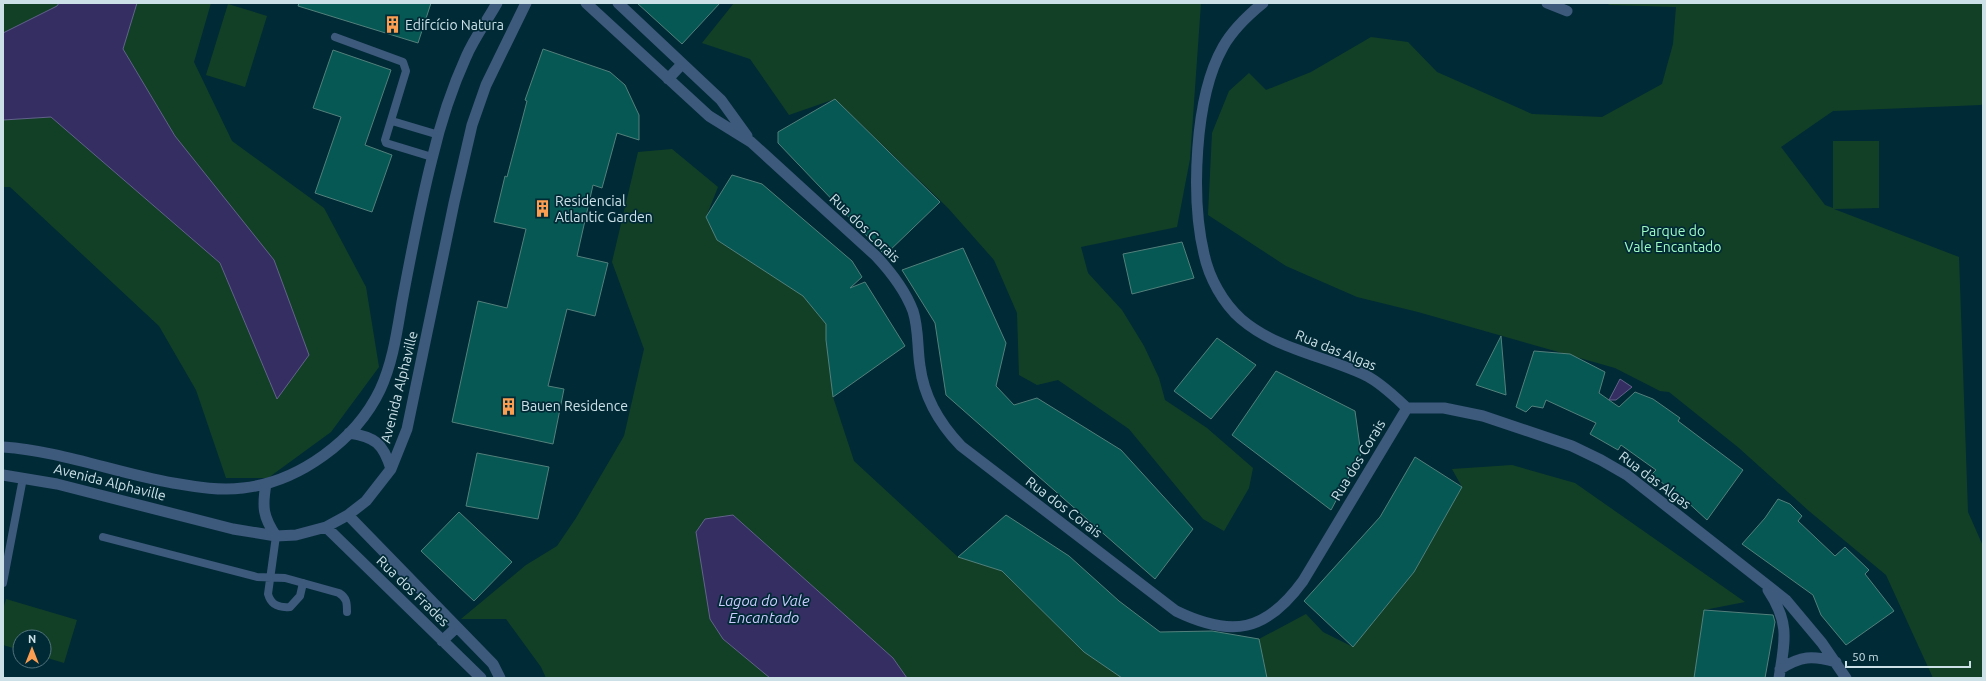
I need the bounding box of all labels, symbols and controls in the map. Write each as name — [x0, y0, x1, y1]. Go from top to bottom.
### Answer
building icon: Edifcício Natura — [382, 15, 402, 35]
place label: Edifcício Natura — [405, 17, 504, 33]
street label: Rua dos Corais — [827, 190, 903, 266]
place label: Residencial Atlantic Garden — [555, 193, 653, 225]
building icon: Residencial Atlantic Garden — [532, 199, 552, 219]
park label: Parque do Vale Encantado — [1624, 223, 1722, 255]
street label: Rua das Algas — [1293, 326, 1379, 374]
street label: Avenida Alphaville — [377, 329, 421, 445]
building icon: Bauen Residence — [498, 396, 518, 416]
place label: Bauen Residence — [521, 398, 628, 414]
street label: Rua dos Corais — [1328, 417, 1388, 503]
street label: Rua das Algas — [1616, 448, 1694, 512]
street label: Avenida Alphaville — [52, 460, 168, 504]
street label: Rua dos Corais — [1023, 473, 1105, 541]
street label: Rua dos Frades — [373, 552, 453, 630]
water label: Lagoa do Vale Encantado — [718, 592, 810, 626]
north arrow — [12, 629, 52, 669]
text: N — [28, 633, 36, 645]
scale bar — [1846, 643, 1970, 669]
text: 50 m — [1852, 650, 1879, 663]

